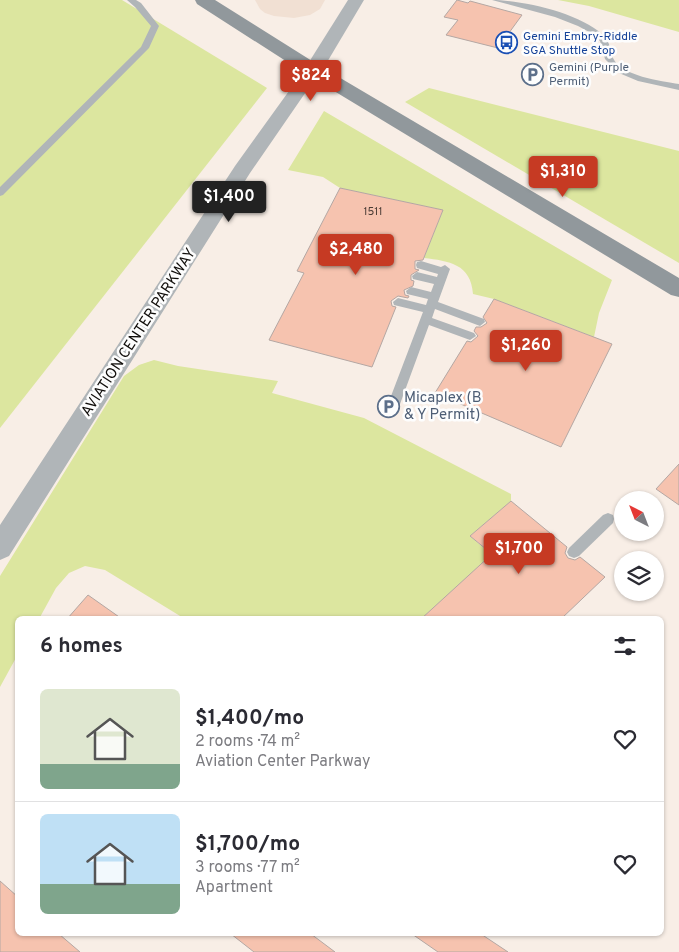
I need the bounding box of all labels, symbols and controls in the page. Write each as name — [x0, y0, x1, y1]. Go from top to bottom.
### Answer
place label: Gemini Embry-Riddle SGA Shuttle Stop — [523, 29, 638, 59]
bus stop icon: Gemini Embry-Riddle SGA Shuttle Stop — [495, 31, 519, 55]
pin: $824 — [281, 59, 341, 102]
place label: Gemini (Purple Permit) — [549, 60, 629, 90]
parking icon: Gemini (Purple Permit) — [521, 62, 545, 86]
text: $824 — [291, 66, 331, 86]
pin: $1,310 — [522, 156, 604, 198]
text: $1,310 — [540, 162, 586, 182]
pin: $1,400 — [188, 180, 270, 223]
text: $1,400 — [203, 187, 255, 207]
house number: 1511 — [363, 205, 383, 219]
pin: $2,480 — [315, 234, 397, 276]
text: $2,480 — [329, 240, 383, 260]
street label: AVIATION CENTER PARKWAY — [78, 245, 201, 421]
pin: $1,260 — [485, 330, 567, 372]
text: $1,260 — [501, 336, 551, 356]
place label: Micaplex (B & Y Permit) — [404, 389, 482, 425]
parking icon: Micaplex (B & Y Permit) — [376, 394, 400, 418]
north arrow — [614, 491, 664, 541]
map controls — [614, 491, 664, 601]
pin: $1,700 — [478, 532, 560, 575]
text: $1,700 — [495, 539, 543, 559]
button: layers — [614, 551, 664, 601]
icon: filters — [611, 632, 639, 660]
text: 6 homes — [40, 633, 123, 660]
text: $1,400/mo — [195, 705, 304, 732]
icon: home — [80, 709, 140, 769]
icon: heart — [611, 725, 639, 753]
text: 2 rooms · 74 m² — [195, 732, 300, 752]
text: Aviation Center Parkway — [195, 752, 370, 772]
text: $1,700/mo — [195, 831, 300, 858]
icon: home — [80, 834, 140, 894]
icon: heart — [611, 850, 639, 878]
text: 3 rooms · 77 m² — [195, 858, 300, 878]
text: Apartment — [195, 878, 273, 898]

